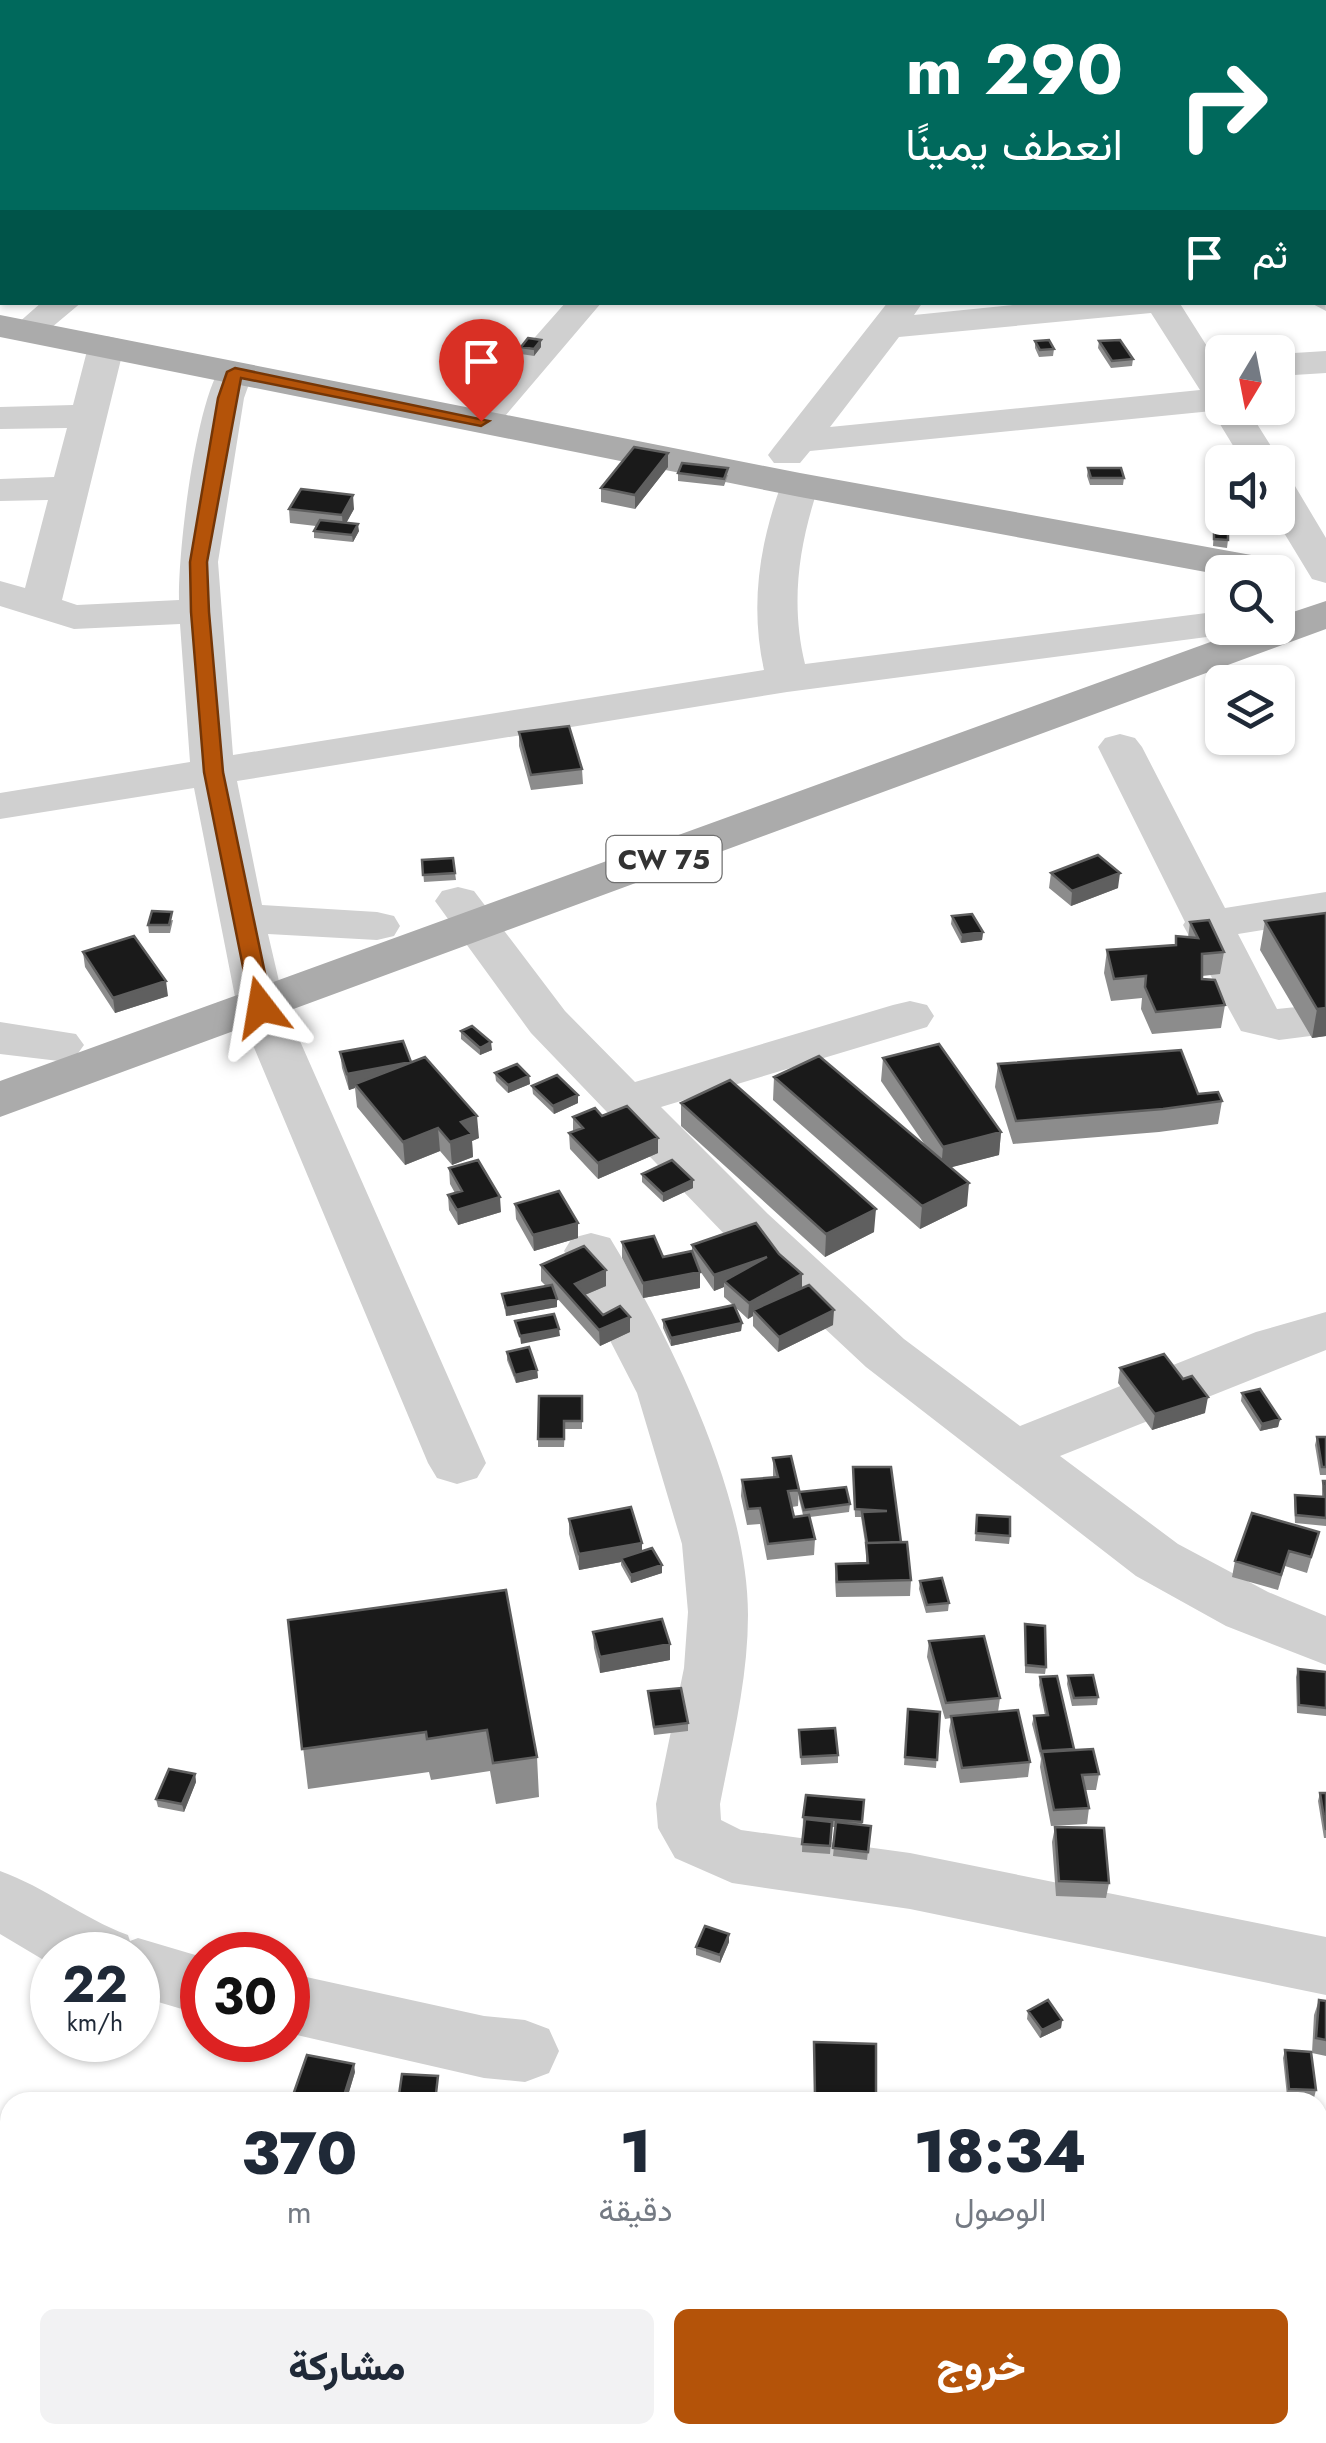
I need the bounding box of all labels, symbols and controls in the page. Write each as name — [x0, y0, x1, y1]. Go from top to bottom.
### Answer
text: 290 m — [906, 19, 1123, 120]
icon: right — [1158, 40, 1288, 170]
text: انعطف يمينًا — [905, 112, 1123, 177]
text: ثم — [1252, 227, 1288, 282]
icon: arrive — [1177, 230, 1232, 285]
pin — [439, 319, 524, 422]
icon: arrive — [454, 334, 509, 389]
north arrow — [1205, 335, 1295, 425]
map controls — [1205, 335, 1295, 755]
button: sound — [1205, 445, 1295, 535]
button: search — [1205, 555, 1295, 645]
button: layers — [1205, 665, 1295, 755]
road number: CW 75 — [606, 836, 722, 882]
position arrow — [209, 955, 313, 1059]
speed limit sign: 30 — [180, 1932, 310, 2062]
text: 22 — [62, 1948, 128, 2021]
text: km/h — [67, 2004, 123, 2040]
text: 1 — [620, 2108, 651, 2195]
text: 18:34 — [914, 2108, 1087, 2195]
text: 370 — [241, 2110, 357, 2197]
text: دقيقة — [599, 2187, 673, 2233]
text: الوصول — [954, 2187, 1046, 2233]
text: m — [287, 2189, 312, 2235]
button: مشاركة — [40, 2309, 654, 2424]
button: خروج — [674, 2309, 1288, 2424]

